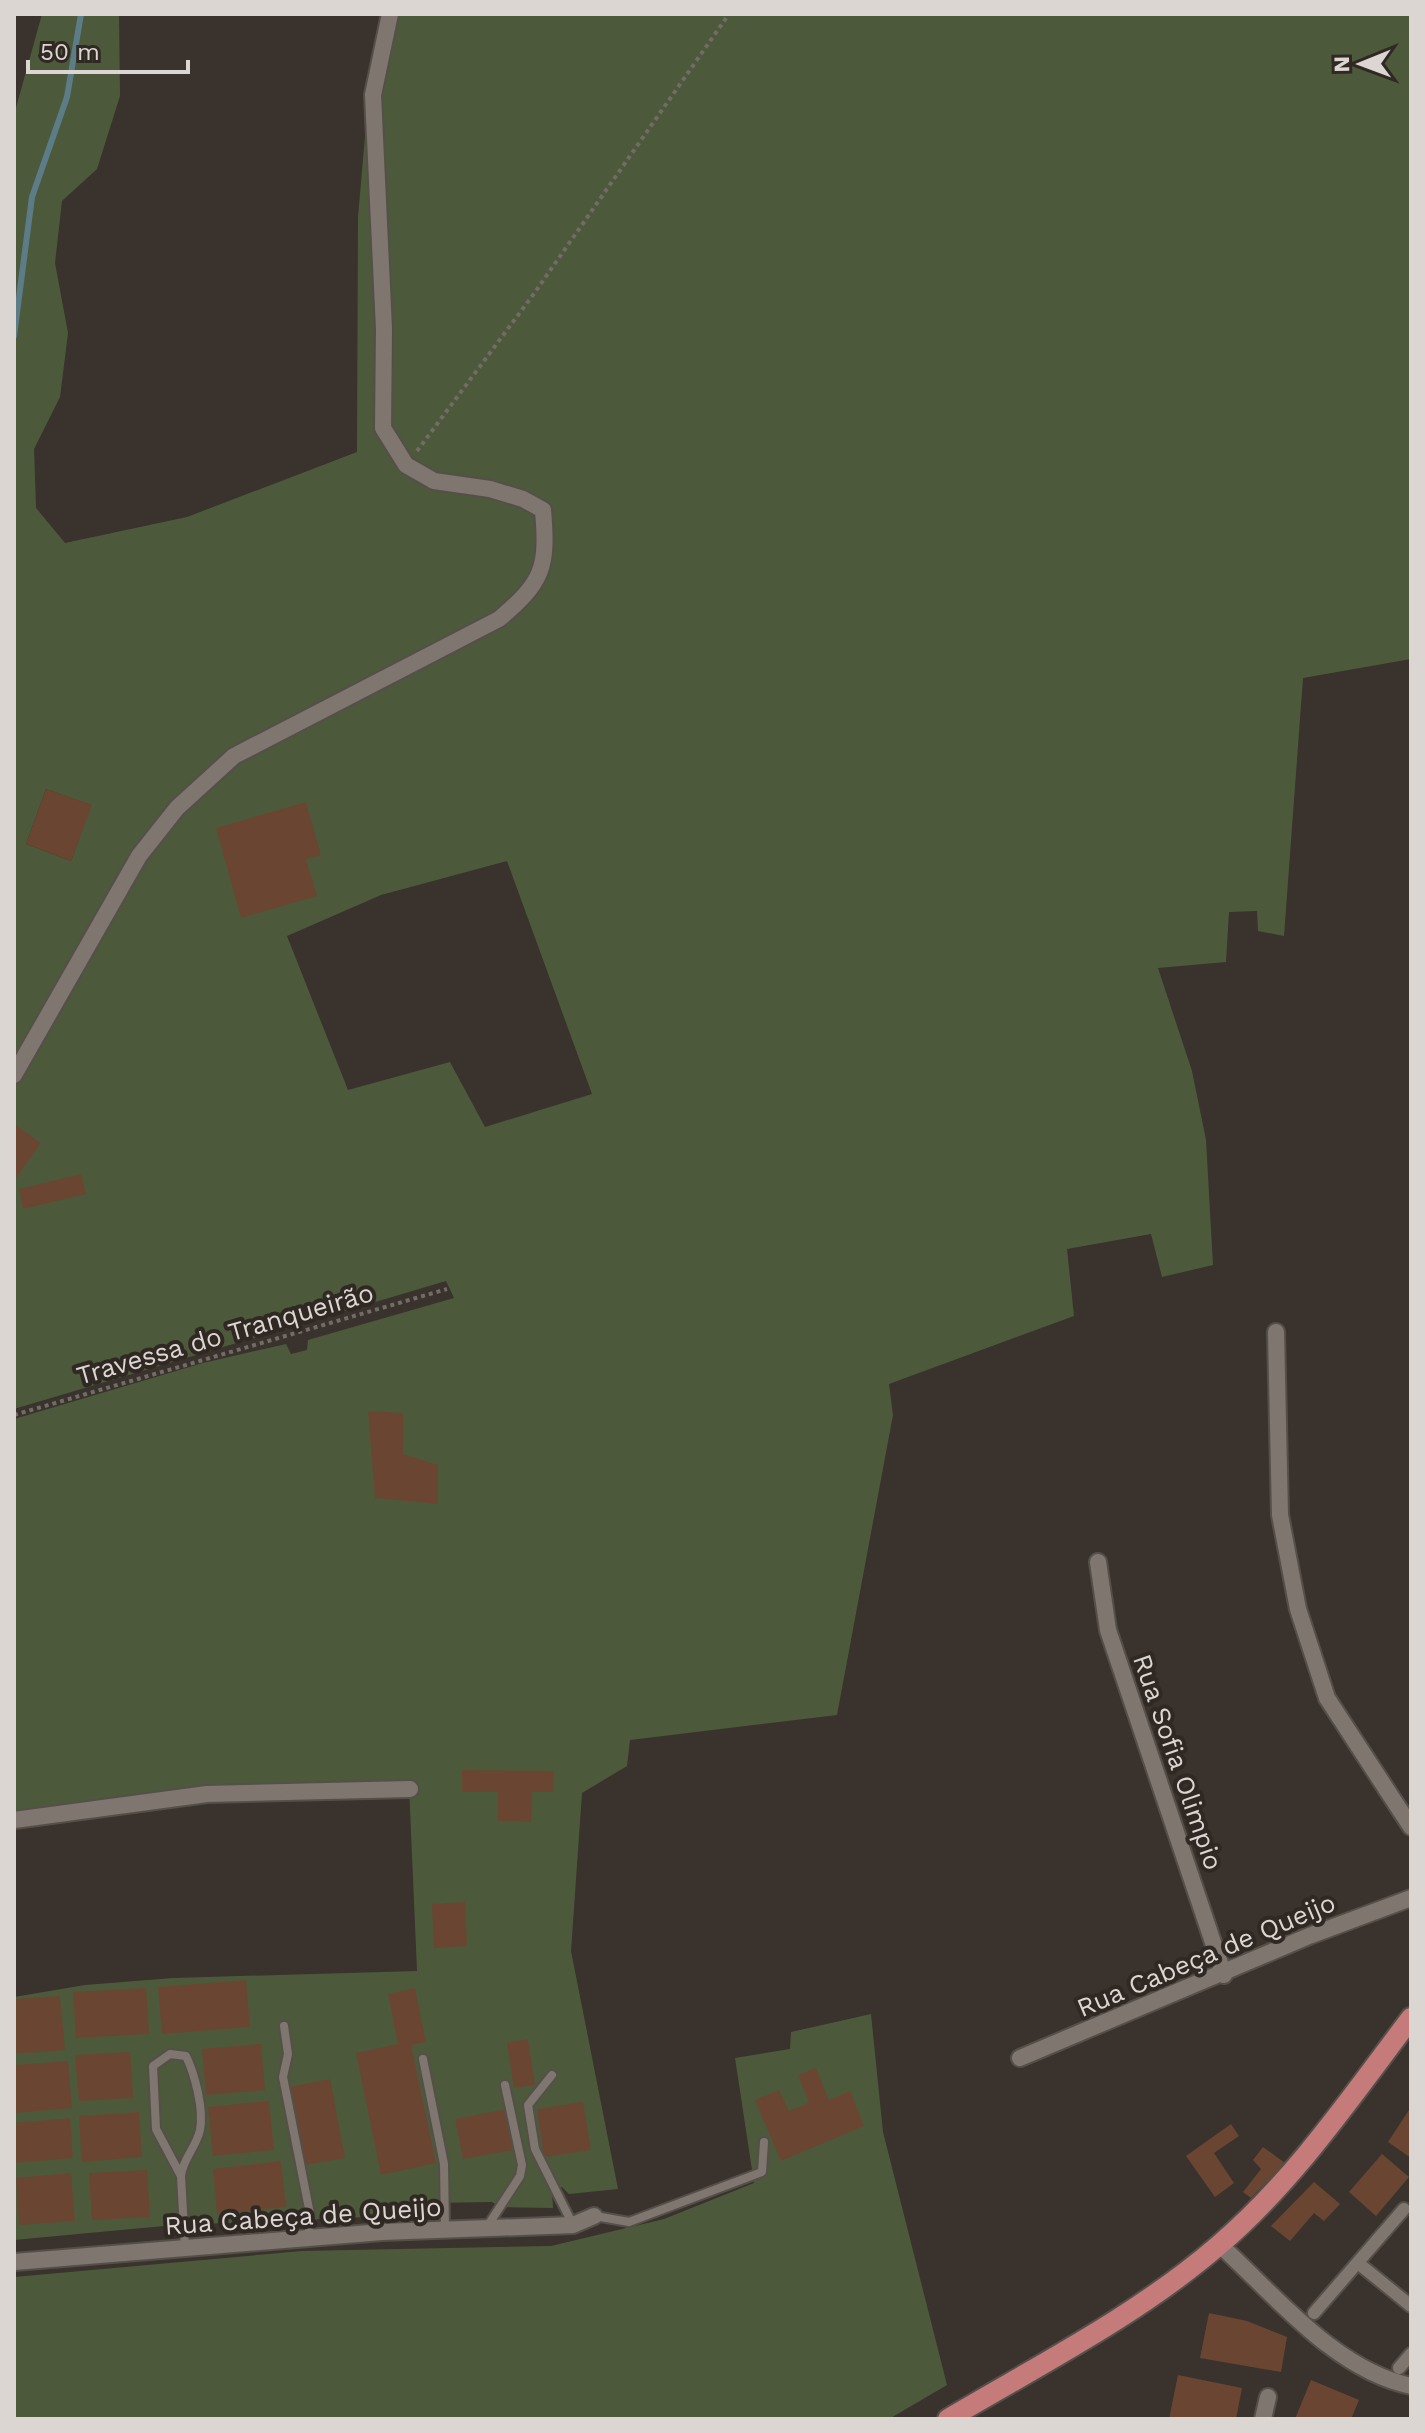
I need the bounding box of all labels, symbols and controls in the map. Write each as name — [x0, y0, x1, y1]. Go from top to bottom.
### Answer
scale bar — [28, 24, 188, 74]
north arrow — [1321, 24, 1401, 104]
text: 50 m — [40, 38, 100, 66]
text: N — [1329, 56, 1354, 73]
street label: Travessa do Tranqueirão — [73, 1277, 377, 1391]
street label: Rua Sofia Olimpio — [1127, 1650, 1229, 1874]
street label: Rua Cabeça de Queijo — [1072, 1887, 1340, 2023]
street label: Rua Cabeça de Queijo — [164, 2191, 442, 2241]

